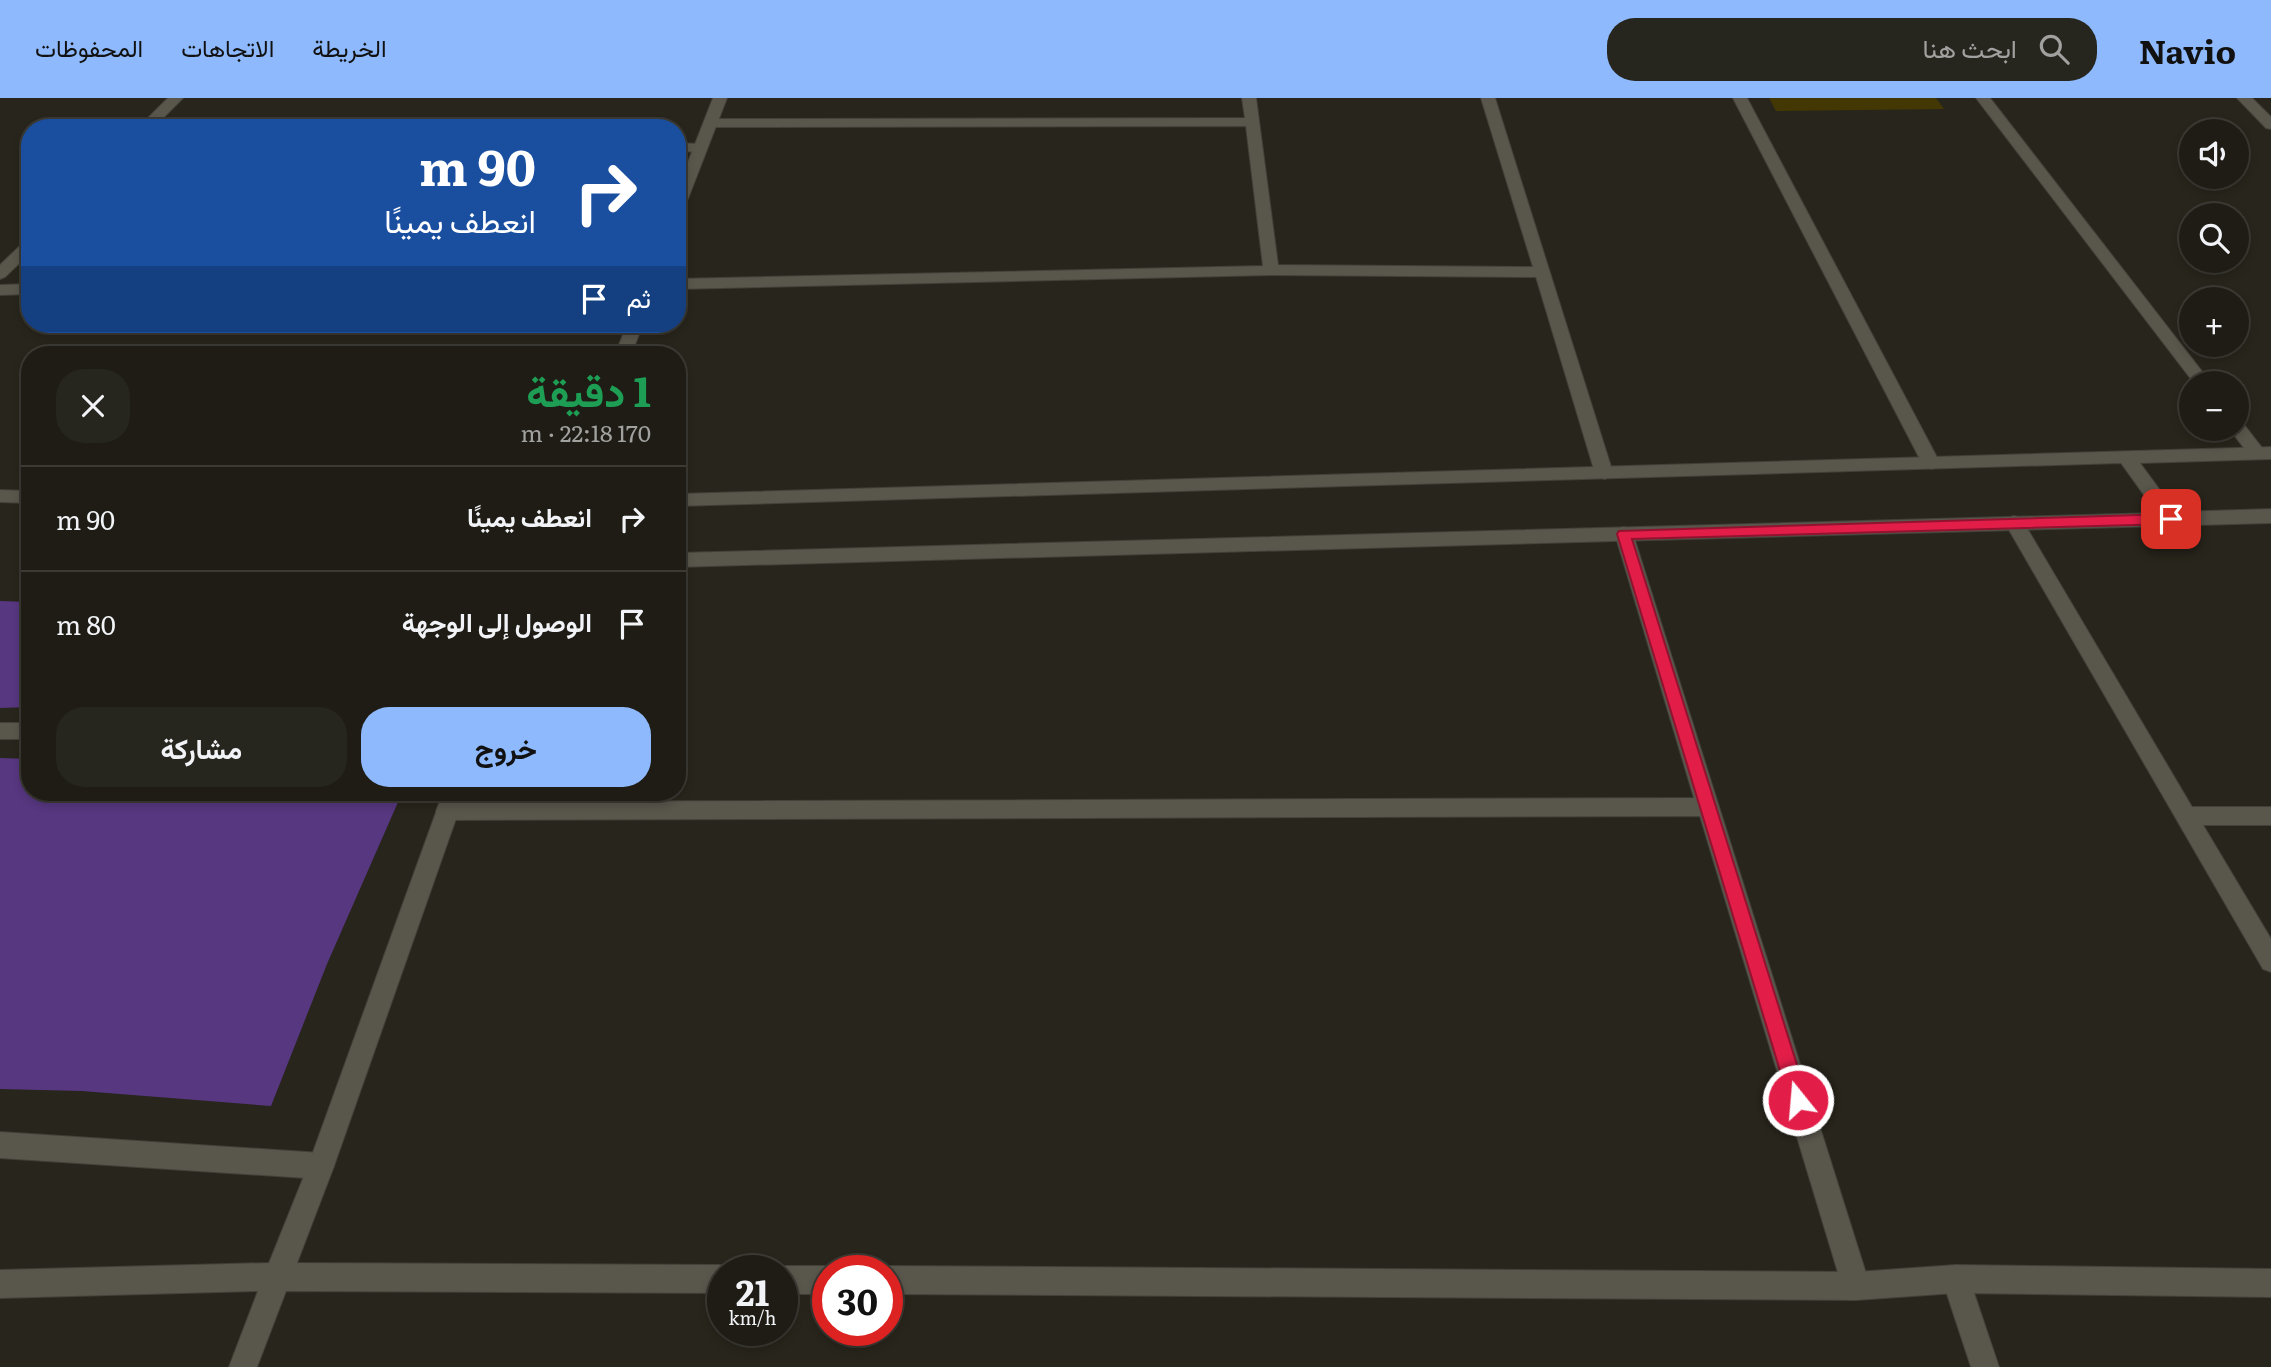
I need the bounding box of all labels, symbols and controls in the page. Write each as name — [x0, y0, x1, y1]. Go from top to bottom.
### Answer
search box — [1607, 18, 2097, 81]
text: Navio — [2139, 25, 2236, 74]
text: ابحث هنا — [1922, 27, 2017, 66]
text: المحفوظات — [35, 29, 143, 64]
text: الاتجاهات — [181, 29, 274, 64]
text: الخريطة — [312, 29, 387, 64]
icon: search — [2035, 30, 2073, 68]
map controls — [2179, 119, 2249, 441]
button: sound — [2179, 119, 2249, 189]
text: 90 m — [419, 128, 536, 201]
icon: right — [560, 147, 651, 238]
text: انعطف يمينًا — [384, 195, 536, 243]
button: search — [2179, 203, 2249, 273]
text: ثم — [627, 277, 651, 316]
icon: arrive — [575, 280, 613, 318]
button: + — [2179, 287, 2249, 357]
text: 1 دقيقة — [526, 358, 651, 420]
button: close — [56, 369, 130, 443]
button: − — [2179, 371, 2249, 441]
text: 170 m · 22:18 — [521, 415, 651, 449]
pin — [2141, 489, 2201, 549]
text: انعطف يمينًا — [467, 496, 592, 535]
text: 90 m — [56, 499, 115, 538]
icon: right — [613, 500, 651, 538]
icon: arrive — [2152, 500, 2190, 538]
text: الوصول إلى الوجهة — [402, 601, 592, 640]
text: 80 m — [56, 604, 116, 643]
icon: arrive — [613, 605, 651, 643]
button: مشاركة — [56, 707, 347, 787]
button: خروج — [361, 707, 651, 787]
position arrow — [1761, 1063, 1835, 1137]
speed limit sign: 30 — [812, 1255, 903, 1346]
text: 21 — [736, 1265, 769, 1317]
text: km/h — [729, 1304, 776, 1331]

